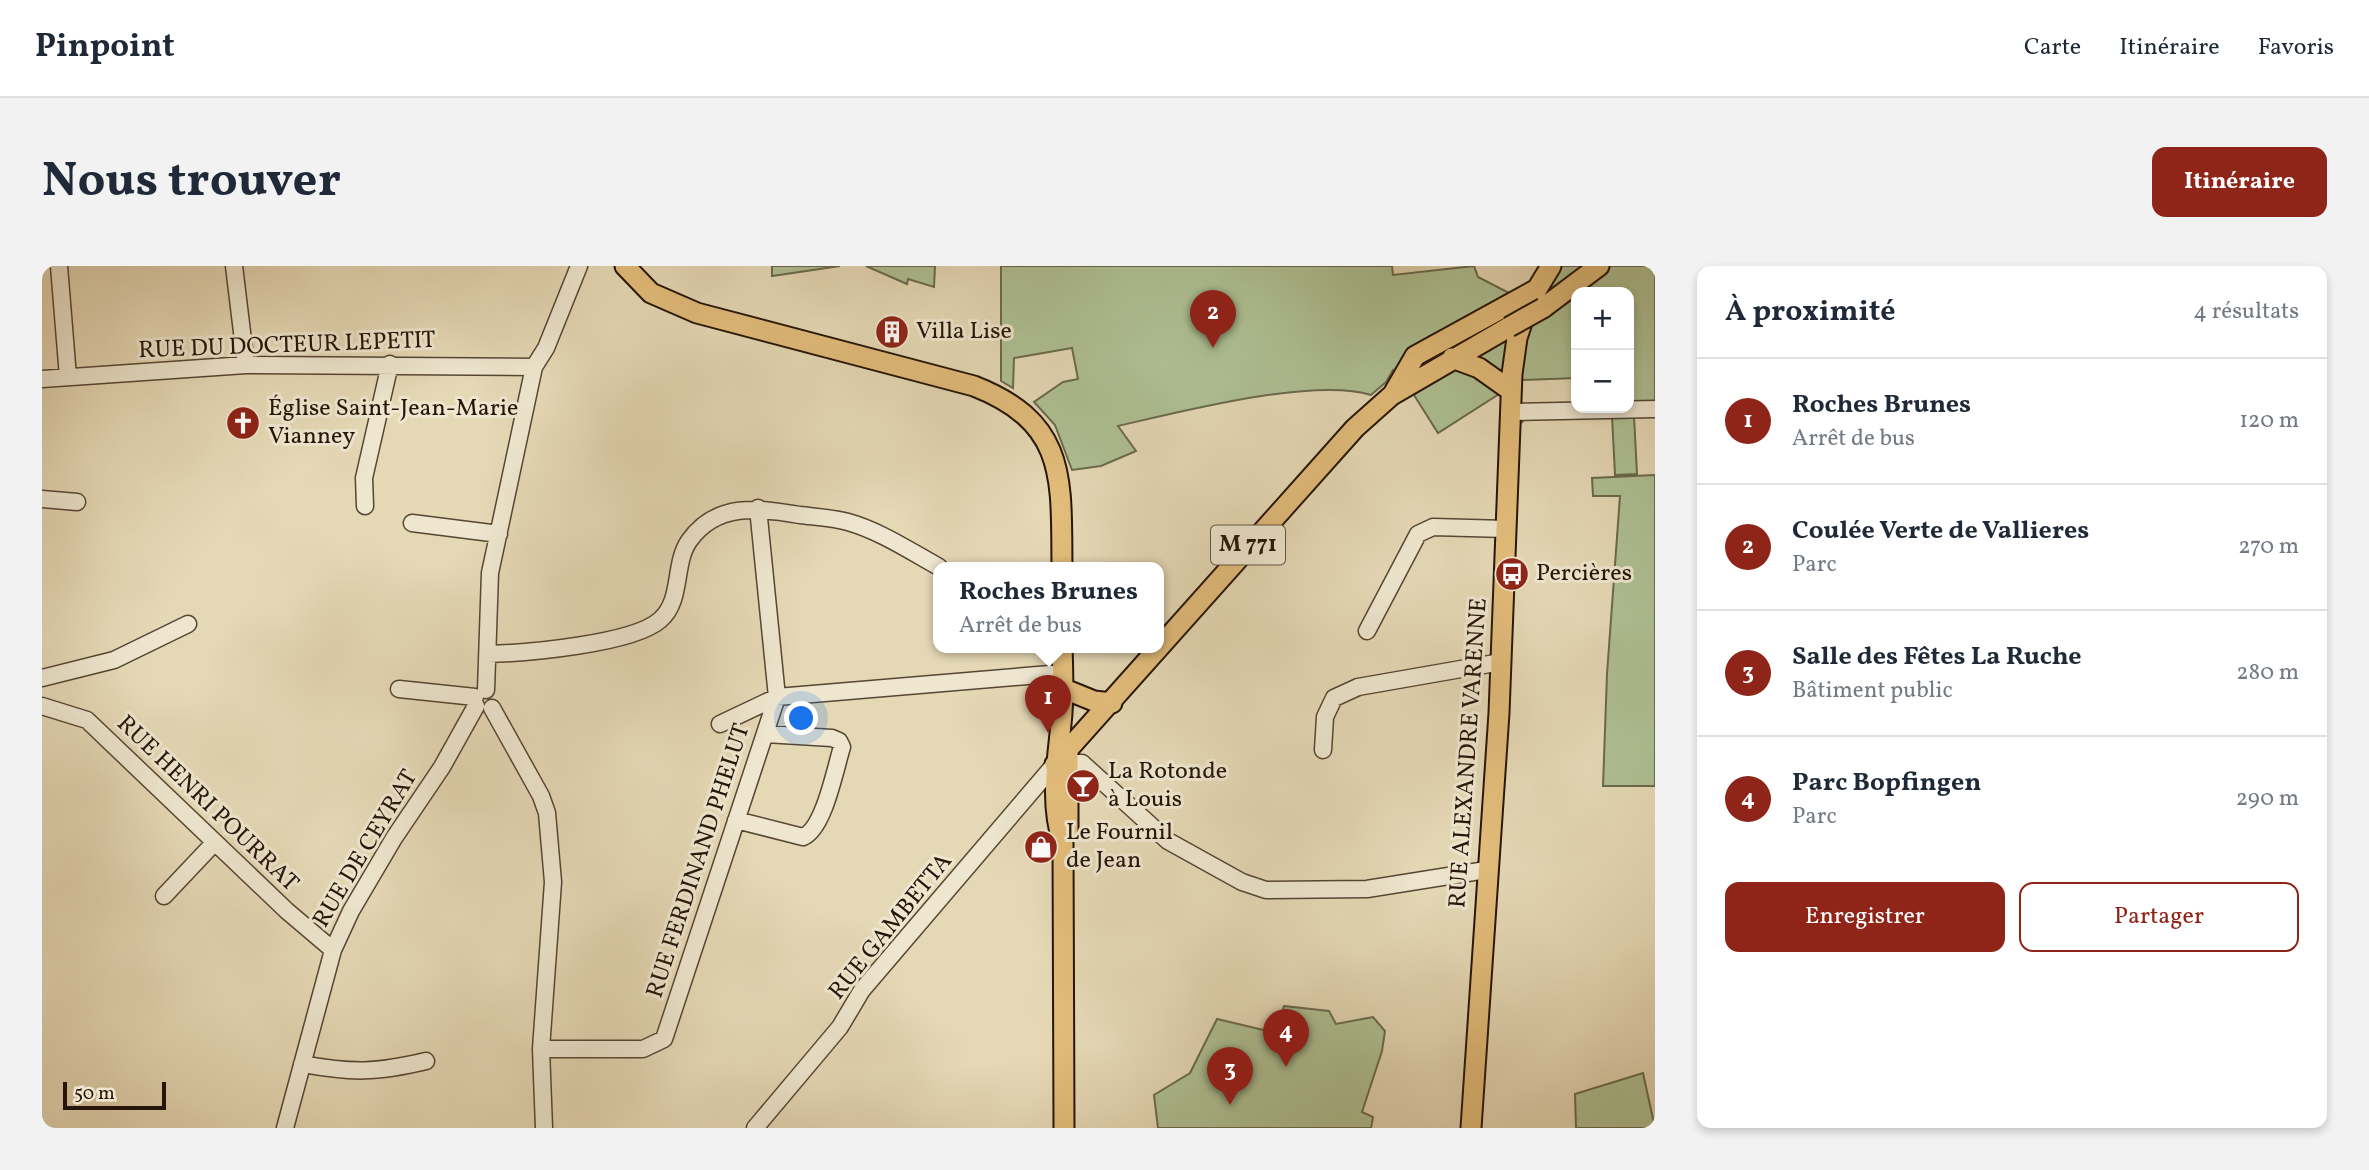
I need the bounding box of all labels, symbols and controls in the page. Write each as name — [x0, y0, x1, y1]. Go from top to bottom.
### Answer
text: Pinpoint — [35, 25, 175, 71]
text: Carte — [2024, 31, 2081, 65]
text: Itinéraire — [2119, 31, 2220, 65]
text: Favoris — [2258, 31, 2334, 65]
button: Itinéraire — [2152, 147, 2327, 217]
text: Nous trouver — [42, 148, 341, 217]
map controls — [1571, 287, 1634, 413]
button: + — [1571, 287, 1634, 350]
pin: 2 — [1190, 290, 1236, 348]
text: À proximité — [1725, 291, 1896, 333]
text: 4 résultats — [2193, 296, 2299, 328]
building icon: Villa Lise — [873, 313, 911, 351]
place label: Villa Lise — [916, 315, 1012, 349]
street label: RUE DU DOCTEUR LEPETIT — [138, 324, 436, 368]
button: − — [1571, 350, 1634, 413]
text: Roches Brunes — [1792, 387, 1971, 423]
place label: Église Saint-Jean-Marie Vianney — [268, 392, 518, 454]
church icon: Église Saint-Jean-Marie Vianney — [224, 404, 262, 442]
text: 1 — [1743, 405, 1753, 437]
text: 120 m — [2239, 405, 2299, 437]
text: Arrêt de bus — [1792, 423, 1915, 455]
text: Coulée Verte de Vallieres — [1792, 513, 2089, 549]
road number: M 771 — [1211, 526, 1285, 564]
text: 2 — [1742, 531, 1754, 563]
text: 270 m — [2238, 531, 2299, 563]
text: Parc — [1792, 549, 1837, 581]
bus stop icon: Percières — [1493, 555, 1531, 593]
place label: Percières — [1536, 557, 1632, 591]
popup — [933, 562, 1164, 653]
text: Roches Brunes — [959, 574, 1138, 610]
street label: RUE ALEXANDRE VARENNE — [1441, 597, 1497, 909]
text: Arrêt de bus — [959, 610, 1082, 642]
text: Salle des Fêtes La Ruche — [1792, 639, 2081, 675]
text: 3 — [1742, 657, 1754, 689]
text: 280 m — [2236, 657, 2299, 689]
pin: 1 — [1025, 675, 1071, 733]
text: Bâtiment public — [1792, 675, 1953, 707]
your location — [784, 701, 818, 735]
street label: RUE HENRI POURRAT — [108, 708, 306, 900]
street label: RUE FERDINAND PHELUT — [639, 719, 759, 1003]
place label: La Rotonde à Louis — [1108, 755, 1227, 817]
street label: RUE DE CEYRAT — [305, 764, 427, 934]
text: Parc Bopfingen — [1792, 765, 1981, 801]
bar icon: La Rotonde à Louis — [1064, 767, 1102, 805]
text: 4 — [1741, 783, 1755, 815]
text: 290 m — [2236, 783, 2299, 815]
text: Parc — [1792, 801, 1837, 833]
place label: Le Fournil de Jean — [1066, 816, 1173, 878]
shop icon: Le Fournil de Jean — [1022, 828, 1060, 866]
street label: RUE GAMBETTA — [821, 846, 961, 1008]
button: Enregistrer — [1725, 882, 2005, 952]
button: Partager — [2019, 882, 2299, 952]
pin: 4 — [1263, 1009, 1309, 1067]
pin: 3 — [1207, 1047, 1253, 1105]
scale bar — [63, 1079, 166, 1111]
text: 50 m — [74, 1081, 115, 1107]

